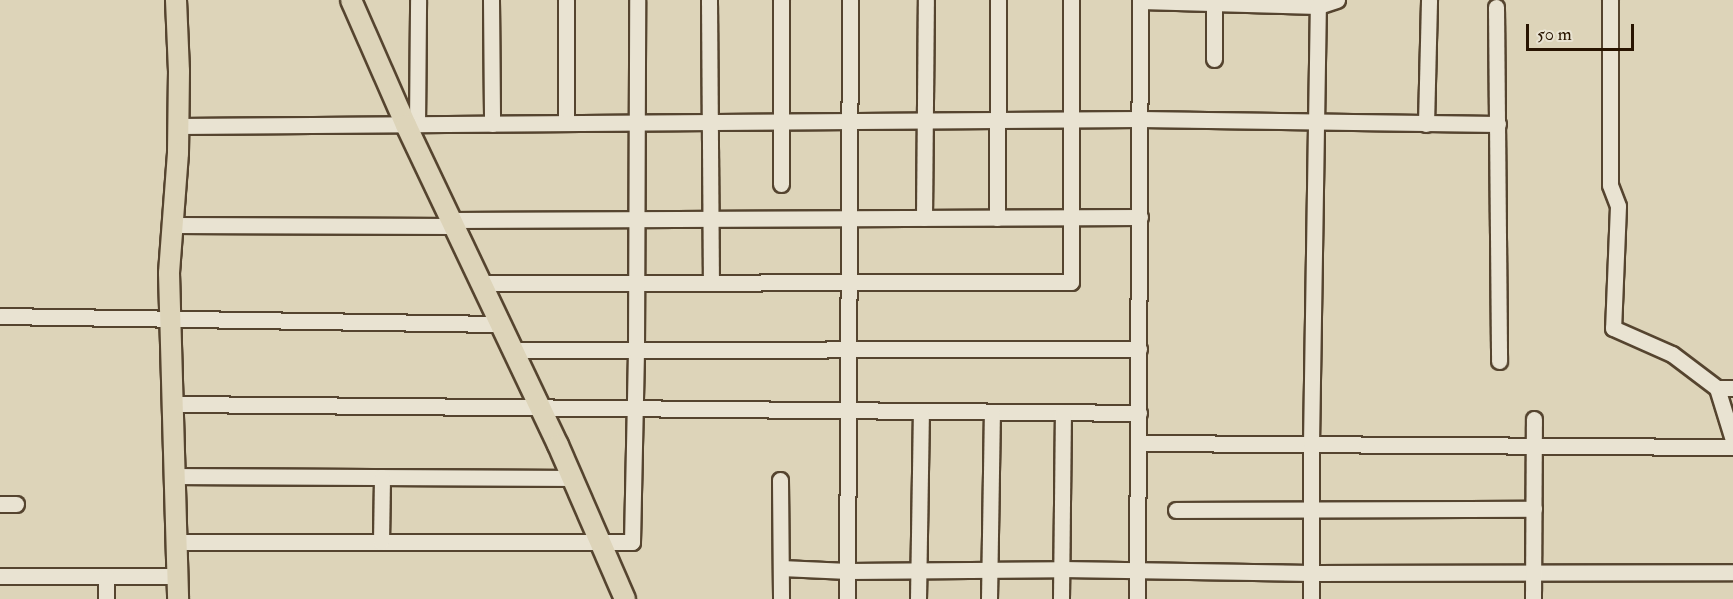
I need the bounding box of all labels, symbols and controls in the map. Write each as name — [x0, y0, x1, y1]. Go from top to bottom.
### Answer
scale bar — [1529, 12, 1637, 50]
text: 50 m — [1537, 23, 1572, 46]

